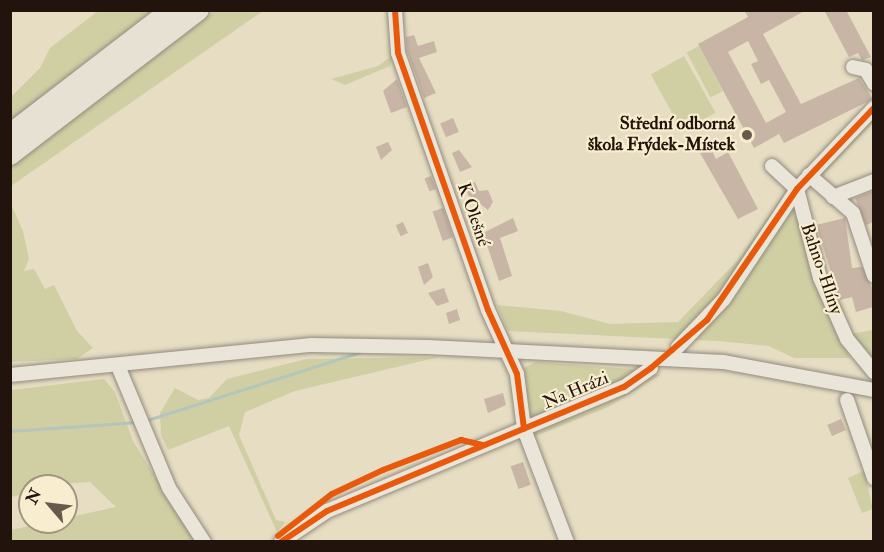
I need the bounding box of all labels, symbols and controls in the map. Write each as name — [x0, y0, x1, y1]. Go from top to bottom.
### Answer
place label: Střední odborná škola Frýdek-Místek — [588, 114, 735, 156]
marker: Střední odborná škola Frýdek-Místek — [740, 128, 754, 142]
street label: K Olešné — [452, 180, 494, 250]
street label: Bahno-Hlíny — [795, 220, 847, 318]
street label: Na Hrázi — [540, 368, 612, 414]
north arrow — [18, 474, 78, 534]
text: N — [22, 485, 46, 508]

